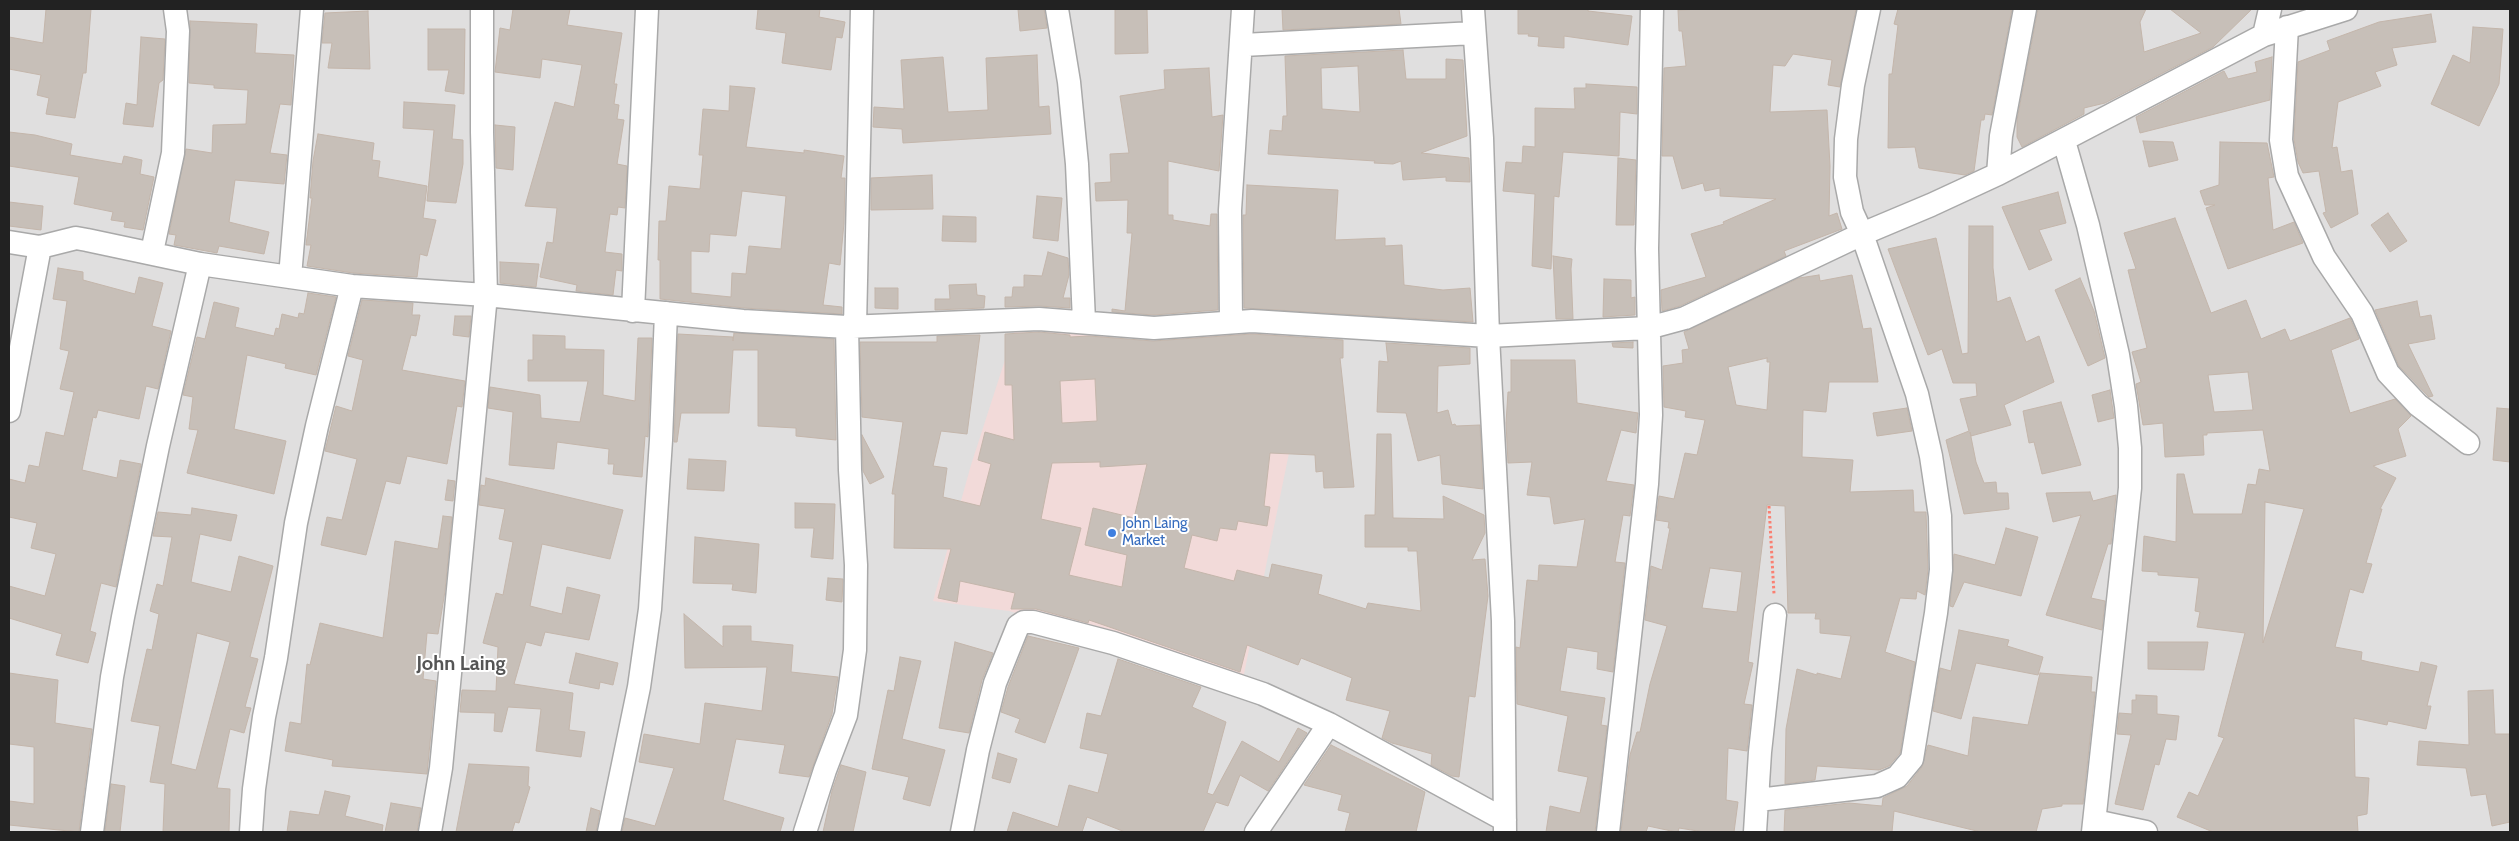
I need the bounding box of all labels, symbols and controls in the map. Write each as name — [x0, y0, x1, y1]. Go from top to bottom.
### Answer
place label: John Laing Market — [1122, 515, 1188, 550]
marker: John Laing Market — [1106, 527, 1118, 539]
district label: John Laing — [416, 652, 506, 676]

